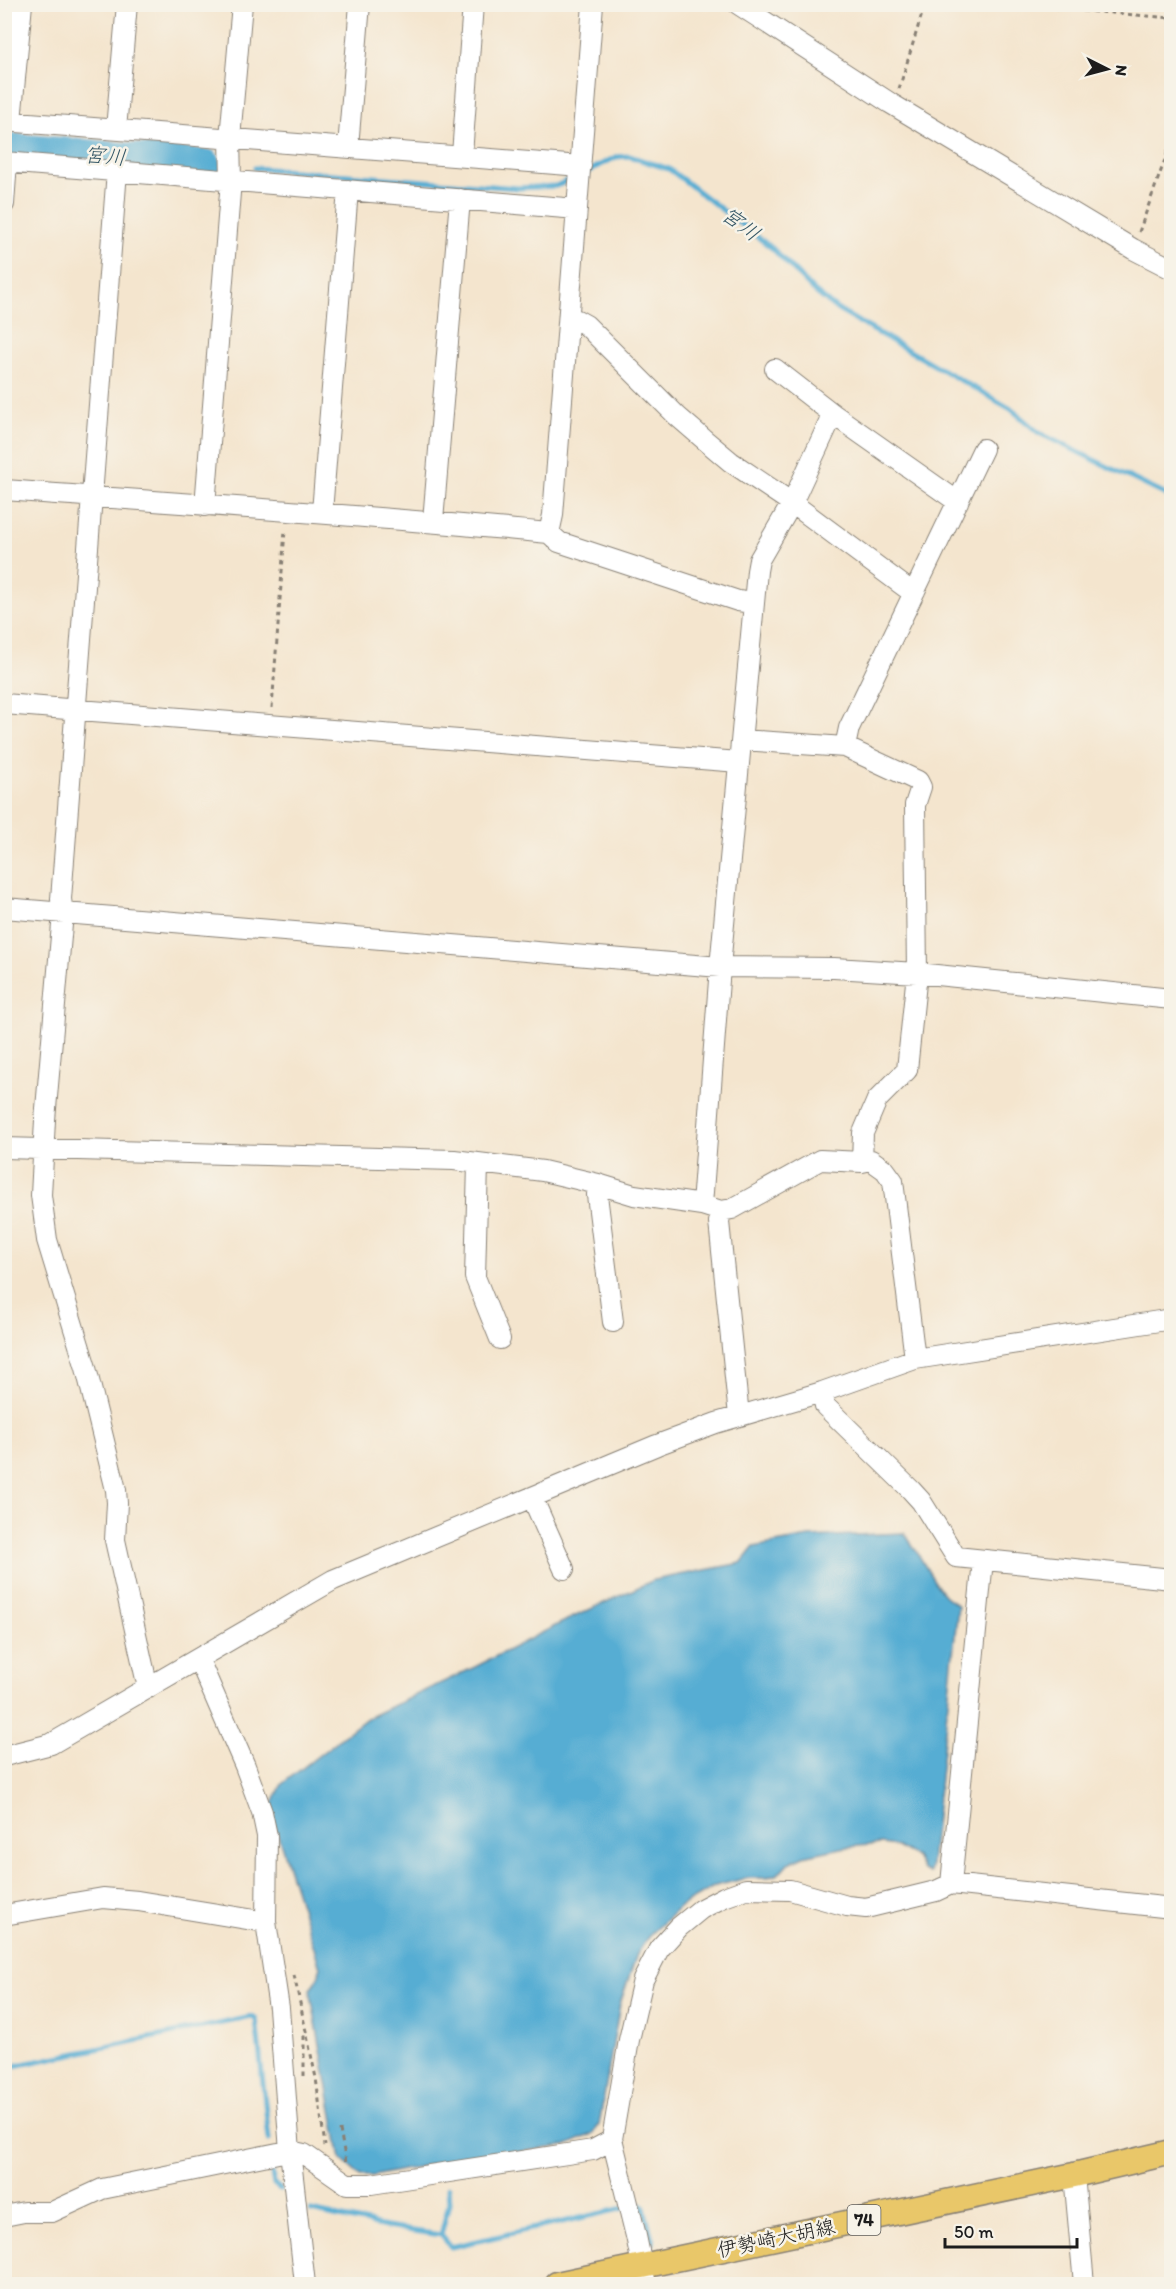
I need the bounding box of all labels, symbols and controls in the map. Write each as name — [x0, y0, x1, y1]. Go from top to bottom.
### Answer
north arrow — [1077, 39, 1137, 99]
text: N — [1111, 64, 1131, 77]
water label: 宮川 — [83, 141, 127, 170]
water label: 宮川 — [717, 201, 766, 246]
road number: 74 — [848, 2205, 880, 2235]
scale bar — [945, 2211, 1077, 2249]
street label: 伊勢崎大胡線 — [715, 2214, 837, 2262]
text: 50 m — [954, 2221, 994, 2243]

